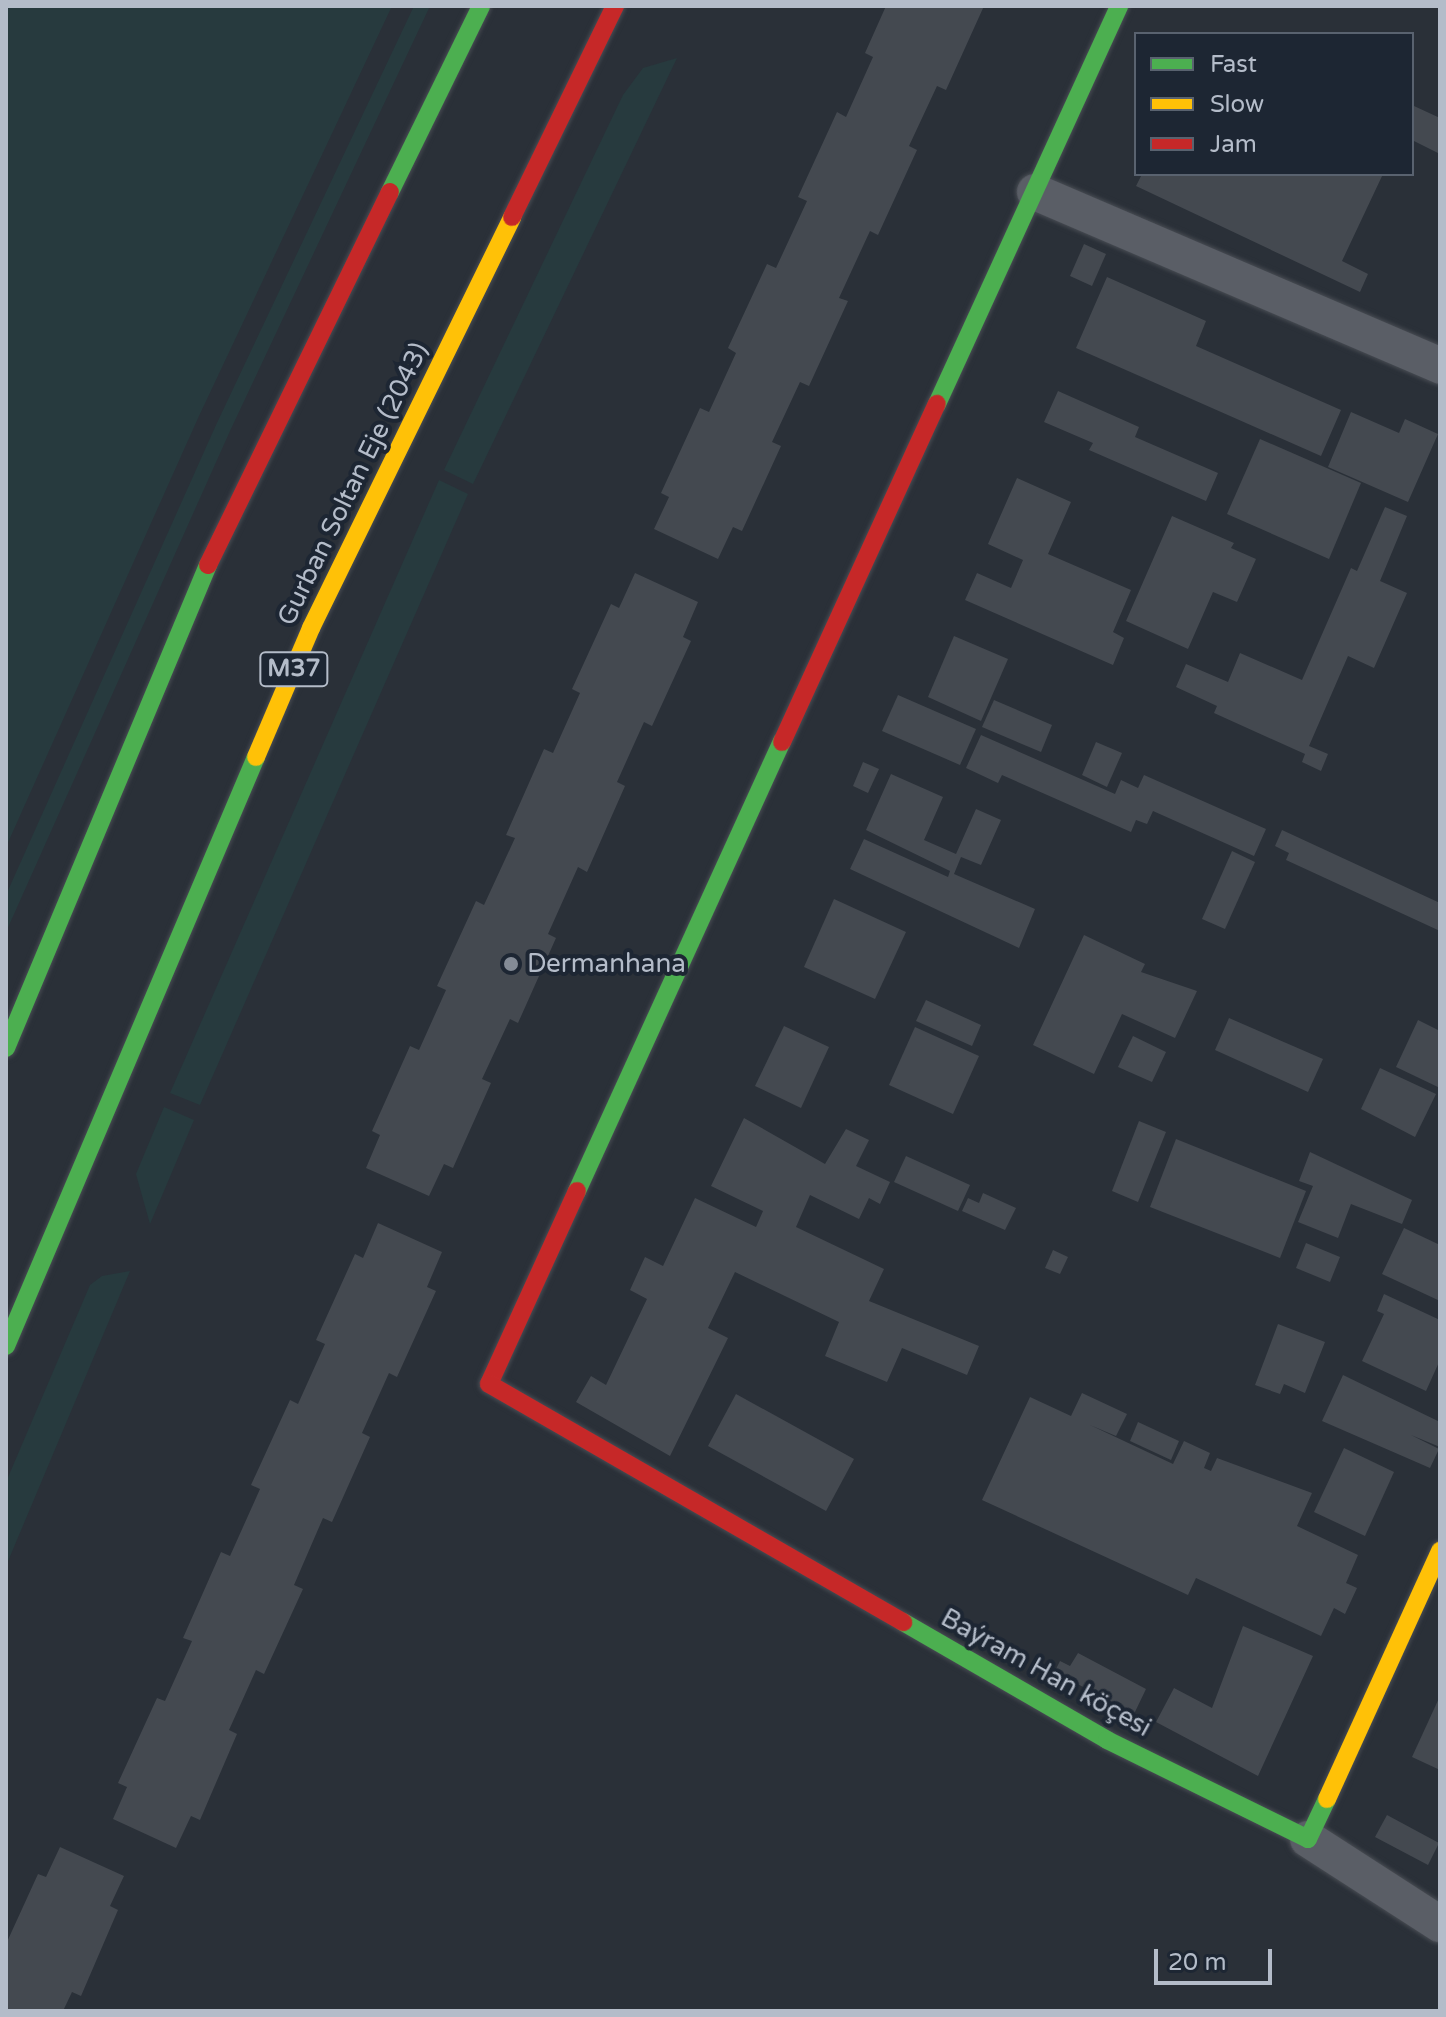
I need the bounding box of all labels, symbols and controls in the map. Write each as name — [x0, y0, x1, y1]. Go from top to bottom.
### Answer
legend — [1134, 32, 1414, 176]
text: Fast — [1210, 50, 1257, 79]
text: Slow — [1210, 90, 1264, 119]
text: Jam — [1210, 130, 1257, 159]
street label: Gurban Soltan Eje (2043) — [271, 338, 435, 630]
road number: M37 — [258, 649, 330, 689]
place label: Dermanhana — [527, 948, 686, 980]
marker: Dermanhana — [502, 955, 520, 973]
street label: Baýram Han köçesi — [935, 1602, 1157, 1744]
scale bar — [1158, 1933, 1276, 1983]
text: 20 m — [1168, 1948, 1226, 1977]

